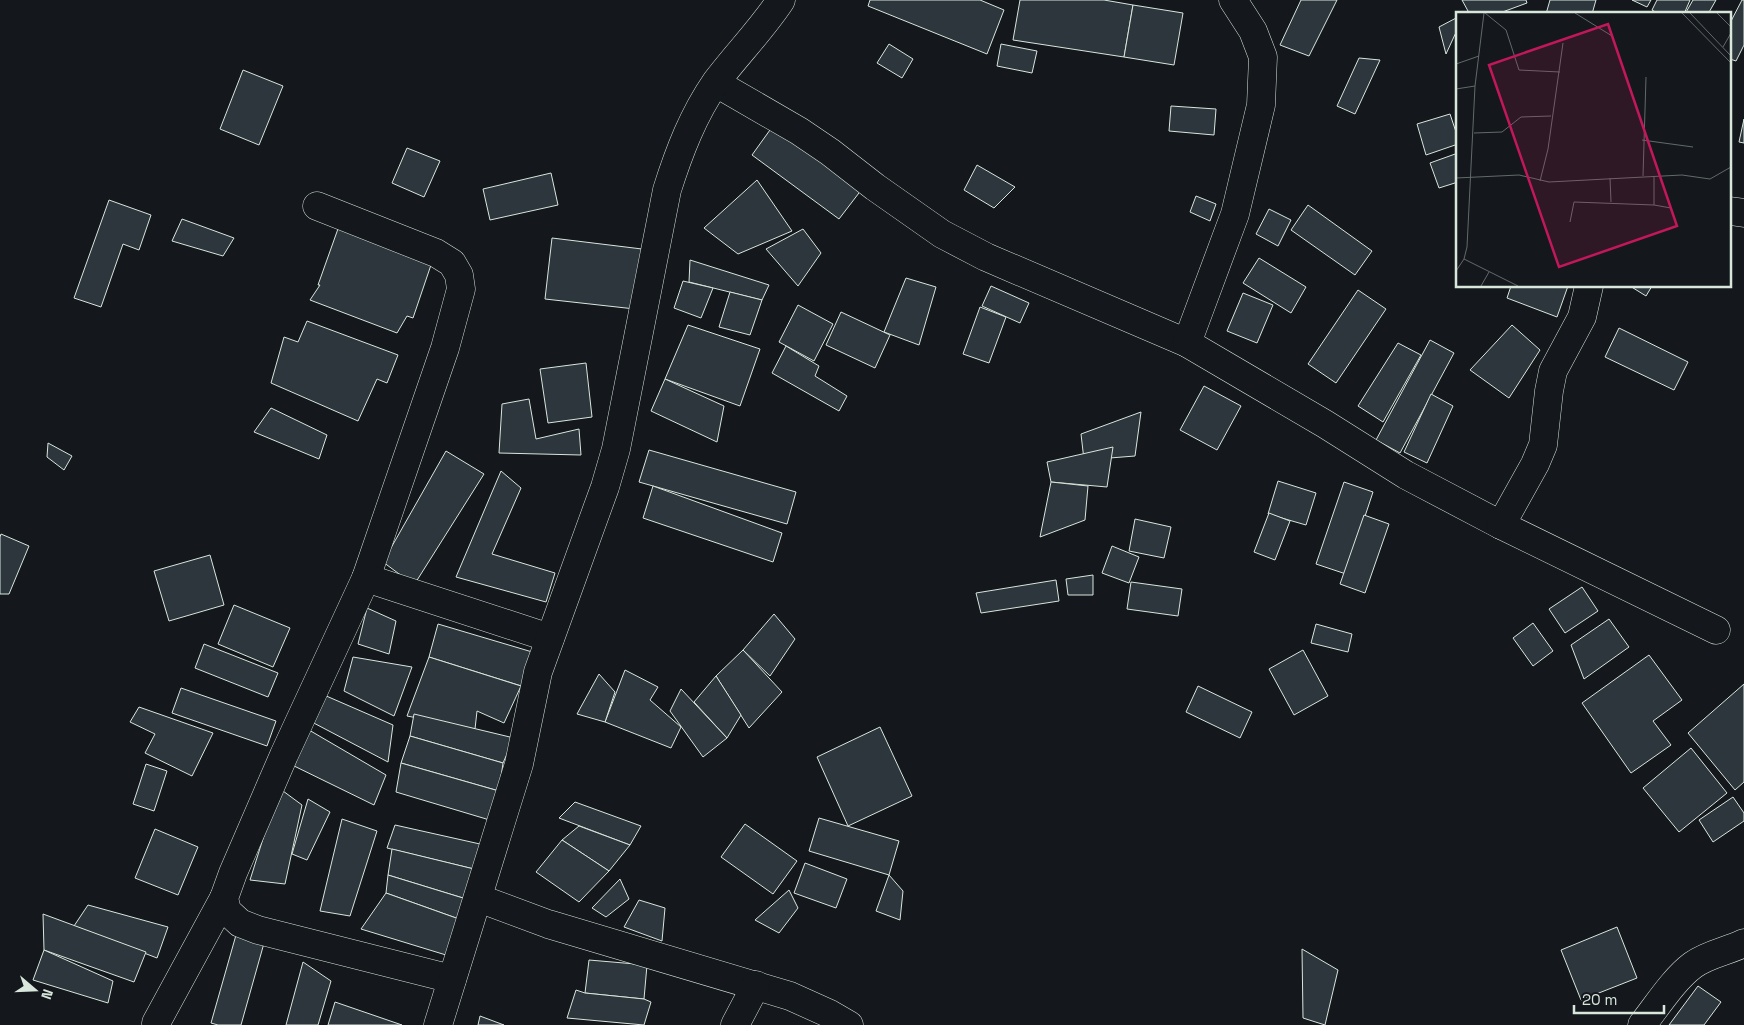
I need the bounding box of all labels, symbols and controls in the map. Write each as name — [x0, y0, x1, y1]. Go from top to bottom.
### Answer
inset map — [1456, 12, 1732, 288]
north arrow — [10, 965, 60, 1015]
scale bar — [1574, 982, 1664, 1014]
text: N — [37, 987, 57, 1002]
text: 20 m — [1582, 990, 1617, 1009]

